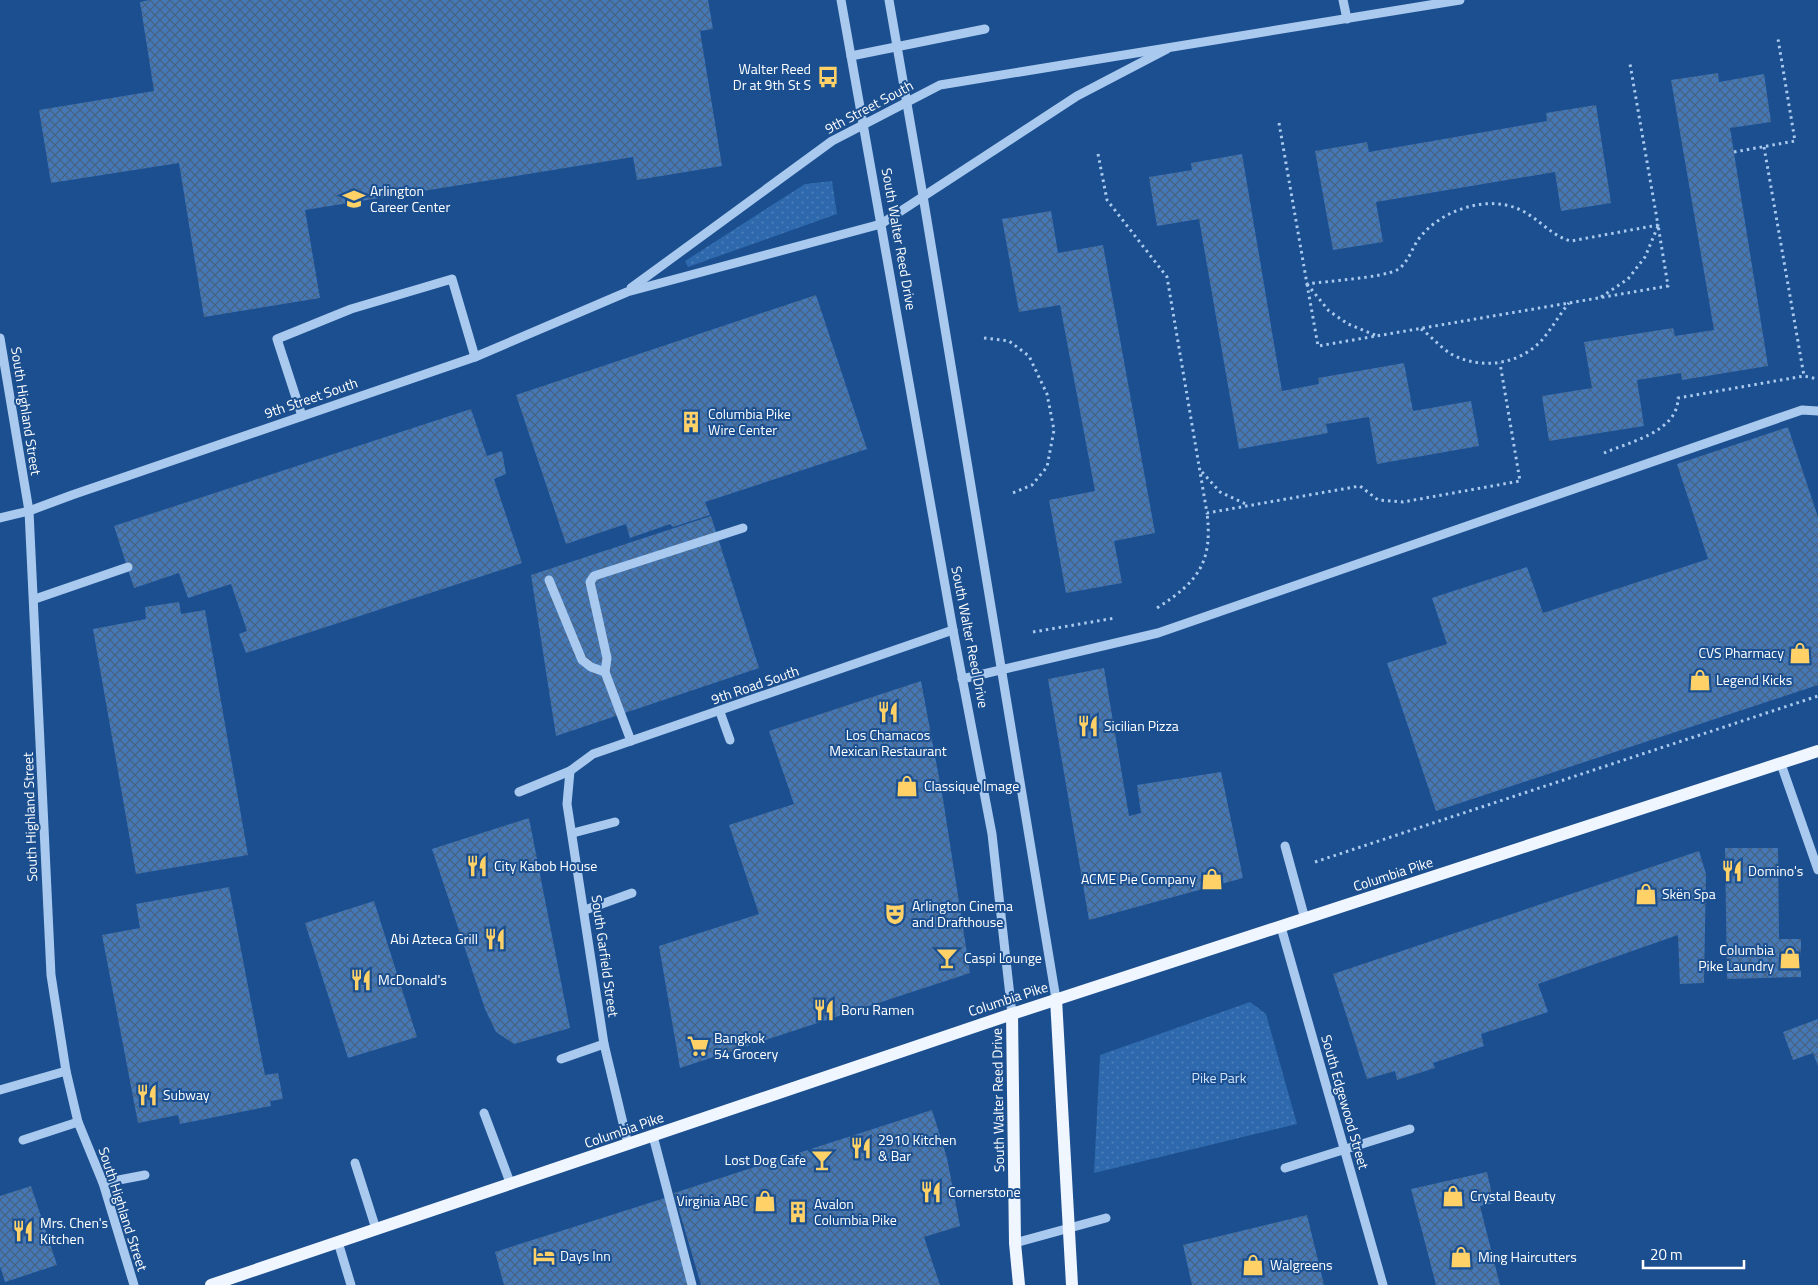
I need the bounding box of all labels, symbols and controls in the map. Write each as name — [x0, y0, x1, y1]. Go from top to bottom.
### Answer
place label: Walter Reed Dr at 9th St S — [733, 58, 811, 95]
bus stop icon: Walter Reed Dr at 9th St S — [815, 64, 841, 90]
street label: 9th Street South — [821, 74, 917, 139]
street label: South Walter Reed Drive — [877, 166, 922, 312]
place label: Arlington Career Center — [370, 180, 450, 217]
school or university icon: Arlington Career Center — [341, 186, 367, 212]
street label: South Highland Street — [6, 345, 47, 477]
street label: 9th Street South — [261, 372, 360, 423]
place label: Columbia Pike Wire Center — [708, 403, 791, 440]
building icon: Columbia Pike Wire Center — [678, 409, 704, 435]
street label: South Walter Reed Drive — [946, 564, 995, 710]
shop icon: CVS Pharmacy — [1787, 640, 1813, 666]
place label: CVS Pharmacy — [1698, 642, 1784, 663]
street label: 9th Road South — [708, 660, 802, 709]
shop icon: Legend Kicks — [1687, 667, 1713, 693]
place label: Legend Kicks — [1716, 669, 1792, 690]
restaurant icon: Los Chamacos Mexican Restaurant — [875, 699, 901, 725]
restaurant icon: Sicilian Pizza — [1075, 713, 1101, 739]
place label: Sicilian Pizza — [1104, 715, 1179, 736]
place label: Los Chamacos Mexican Restaurant — [829, 724, 947, 761]
street label: South Highland Street — [17, 752, 42, 882]
shop icon: Classique Image — [894, 773, 920, 799]
place label: Classique Image — [924, 775, 1019, 796]
street label: Columbia Pike — [1350, 851, 1435, 896]
restaurant icon: City Kabob House — [464, 853, 490, 879]
place label: City Kabob House — [494, 855, 597, 876]
restaurant icon: Domino's — [1719, 858, 1745, 884]
place label: Domino's — [1748, 860, 1803, 881]
shop icon: ACME Pie Company — [1199, 866, 1225, 892]
place label: ACME Pie Company — [1081, 868, 1196, 889]
shop icon: Skën Spa — [1633, 881, 1659, 907]
place label: Skën Spa — [1662, 883, 1716, 904]
street label: South Garfield Street — [587, 894, 624, 1018]
place label: Arlington Cinema and Drafthouse — [912, 895, 1013, 932]
theatre icon: Arlington Cinema and Drafthouse — [882, 901, 908, 927]
restaurant icon: Abi Azteca Grill — [482, 926, 508, 952]
place label: Abi Azteca Grill — [390, 928, 478, 949]
place label: Columbia Pike Laundry — [1698, 939, 1774, 976]
bar icon: Caspi Lounge — [934, 945, 960, 971]
shop icon: Columbia Pike Laundry — [1777, 945, 1803, 971]
place label: Caspi Lounge — [964, 947, 1042, 968]
restaurant icon: McDonald's — [348, 967, 374, 993]
place label: McDonald's — [378, 969, 447, 990]
street label: Columbia Pike — [965, 976, 1050, 1021]
restaurant icon: Boru Ramen — [811, 997, 837, 1023]
place label: Boru Ramen — [841, 999, 914, 1020]
place label: Bangkok 54 Grocery — [714, 1027, 778, 1064]
street label: South Walter Reed Drive — [986, 1028, 1009, 1172]
street label: South Edgewood Street — [1316, 1032, 1375, 1172]
supermarket icon: Bangkok 54 Grocery — [685, 1033, 711, 1059]
park label: Pike Park — [1192, 1067, 1247, 1088]
restaurant icon: Subway — [134, 1082, 160, 1108]
place label: Subway — [163, 1084, 210, 1105]
street label: Columbia Pike — [581, 1106, 666, 1153]
place label: 2910 Kitchen & Bar — [878, 1129, 957, 1166]
restaurant icon: 2910 Kitchen & Bar — [848, 1135, 874, 1161]
street label: South Highland Street — [93, 1144, 153, 1274]
bar icon: Lost Dog Cafe — [809, 1147, 835, 1173]
place label: Lost Dog Cafe — [725, 1149, 806, 1170]
restaurant icon: Cornerstone — [918, 1179, 944, 1205]
place label: Cornerstone — [948, 1181, 1021, 1202]
shop icon: Crystal Beauty — [1440, 1183, 1466, 1209]
place label: Crystal Beauty — [1470, 1185, 1556, 1206]
shop icon: Virginia ABC — [752, 1188, 778, 1214]
place label: Virginia ABC — [677, 1190, 748, 1211]
place label: Avalon Columbia Pike — [814, 1193, 897, 1230]
building icon: Avalon Columbia Pike — [785, 1199, 811, 1225]
place label: Mrs. Chen's Kitchen — [40, 1212, 108, 1249]
restaurant icon: Mrs. Chen's Kitchen — [10, 1218, 36, 1244]
scale bar — [1643, 1238, 1744, 1270]
hotel icon: Days Inn — [531, 1243, 557, 1269]
text: 20 m — [1650, 1243, 1683, 1266]
shop icon: Ming Haircutters — [1448, 1244, 1474, 1270]
place label: Days Inn — [560, 1245, 611, 1266]
place label: Ming Haircutters — [1478, 1246, 1577, 1267]
shop icon: Walgreens — [1240, 1252, 1266, 1278]
place label: Walgreens — [1270, 1254, 1333, 1275]

